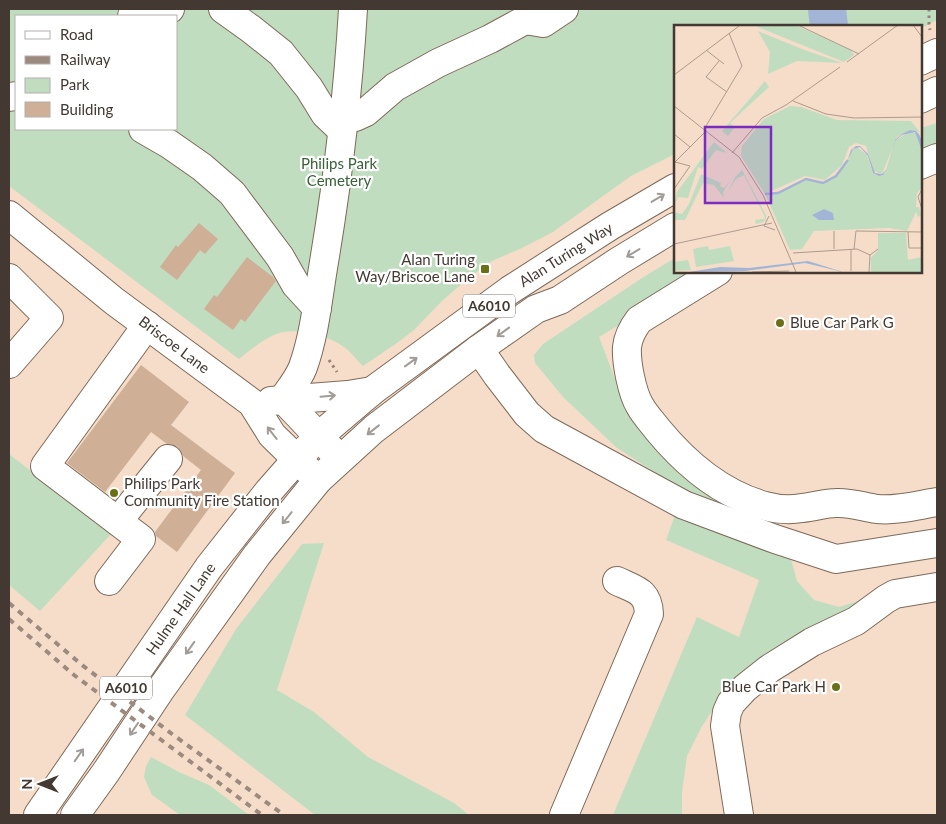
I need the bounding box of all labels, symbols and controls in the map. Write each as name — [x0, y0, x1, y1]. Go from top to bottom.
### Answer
legend — [15, 15, 178, 130]
text: Road — [60, 25, 93, 43]
inset map — [674, 25, 921, 272]
text: Railway — [60, 50, 111, 68]
text: Park — [60, 75, 90, 93]
text: Building — [60, 100, 113, 118]
park label: Philips Park Cemetery — [301, 154, 377, 189]
one-way arrow — [650, 193, 664, 203]
street label: Alan Turing Way — [515, 218, 616, 290]
one-way arrow — [627, 248, 641, 258]
place label: Alan Turing Way/Briscoe Lane — [355, 250, 475, 285]
marker: Alan Turing Way/Briscoe Lane — [479, 263, 491, 275]
road number: A6010 — [463, 294, 515, 318]
street label: Briscoe Lane — [136, 312, 214, 377]
place label: Blue Car Park G — [790, 313, 894, 331]
marker: Blue Car Park G — [774, 317, 786, 329]
one-way arrow — [496, 327, 510, 337]
one-way arrow — [404, 357, 418, 367]
one-way arrow — [319, 391, 335, 401]
one-way arrow — [367, 424, 380, 435]
one-way arrow — [267, 426, 277, 440]
place label: Philips Park Community Fire Station — [124, 474, 280, 509]
marker: Philips Park Community Fire Station — [108, 487, 120, 499]
one-way arrow — [281, 511, 292, 524]
street label: Hulme Hall Lane — [142, 559, 219, 658]
one-way arrow — [185, 641, 195, 655]
road number: A6010 — [100, 676, 152, 700]
place label: Blue Car Park H — [722, 677, 826, 695]
marker: Blue Car Park H — [830, 681, 842, 693]
one-way arrow — [129, 722, 139, 736]
one-way arrow — [74, 748, 84, 762]
north arrow — [15, 759, 65, 809]
text: N — [18, 779, 35, 789]

